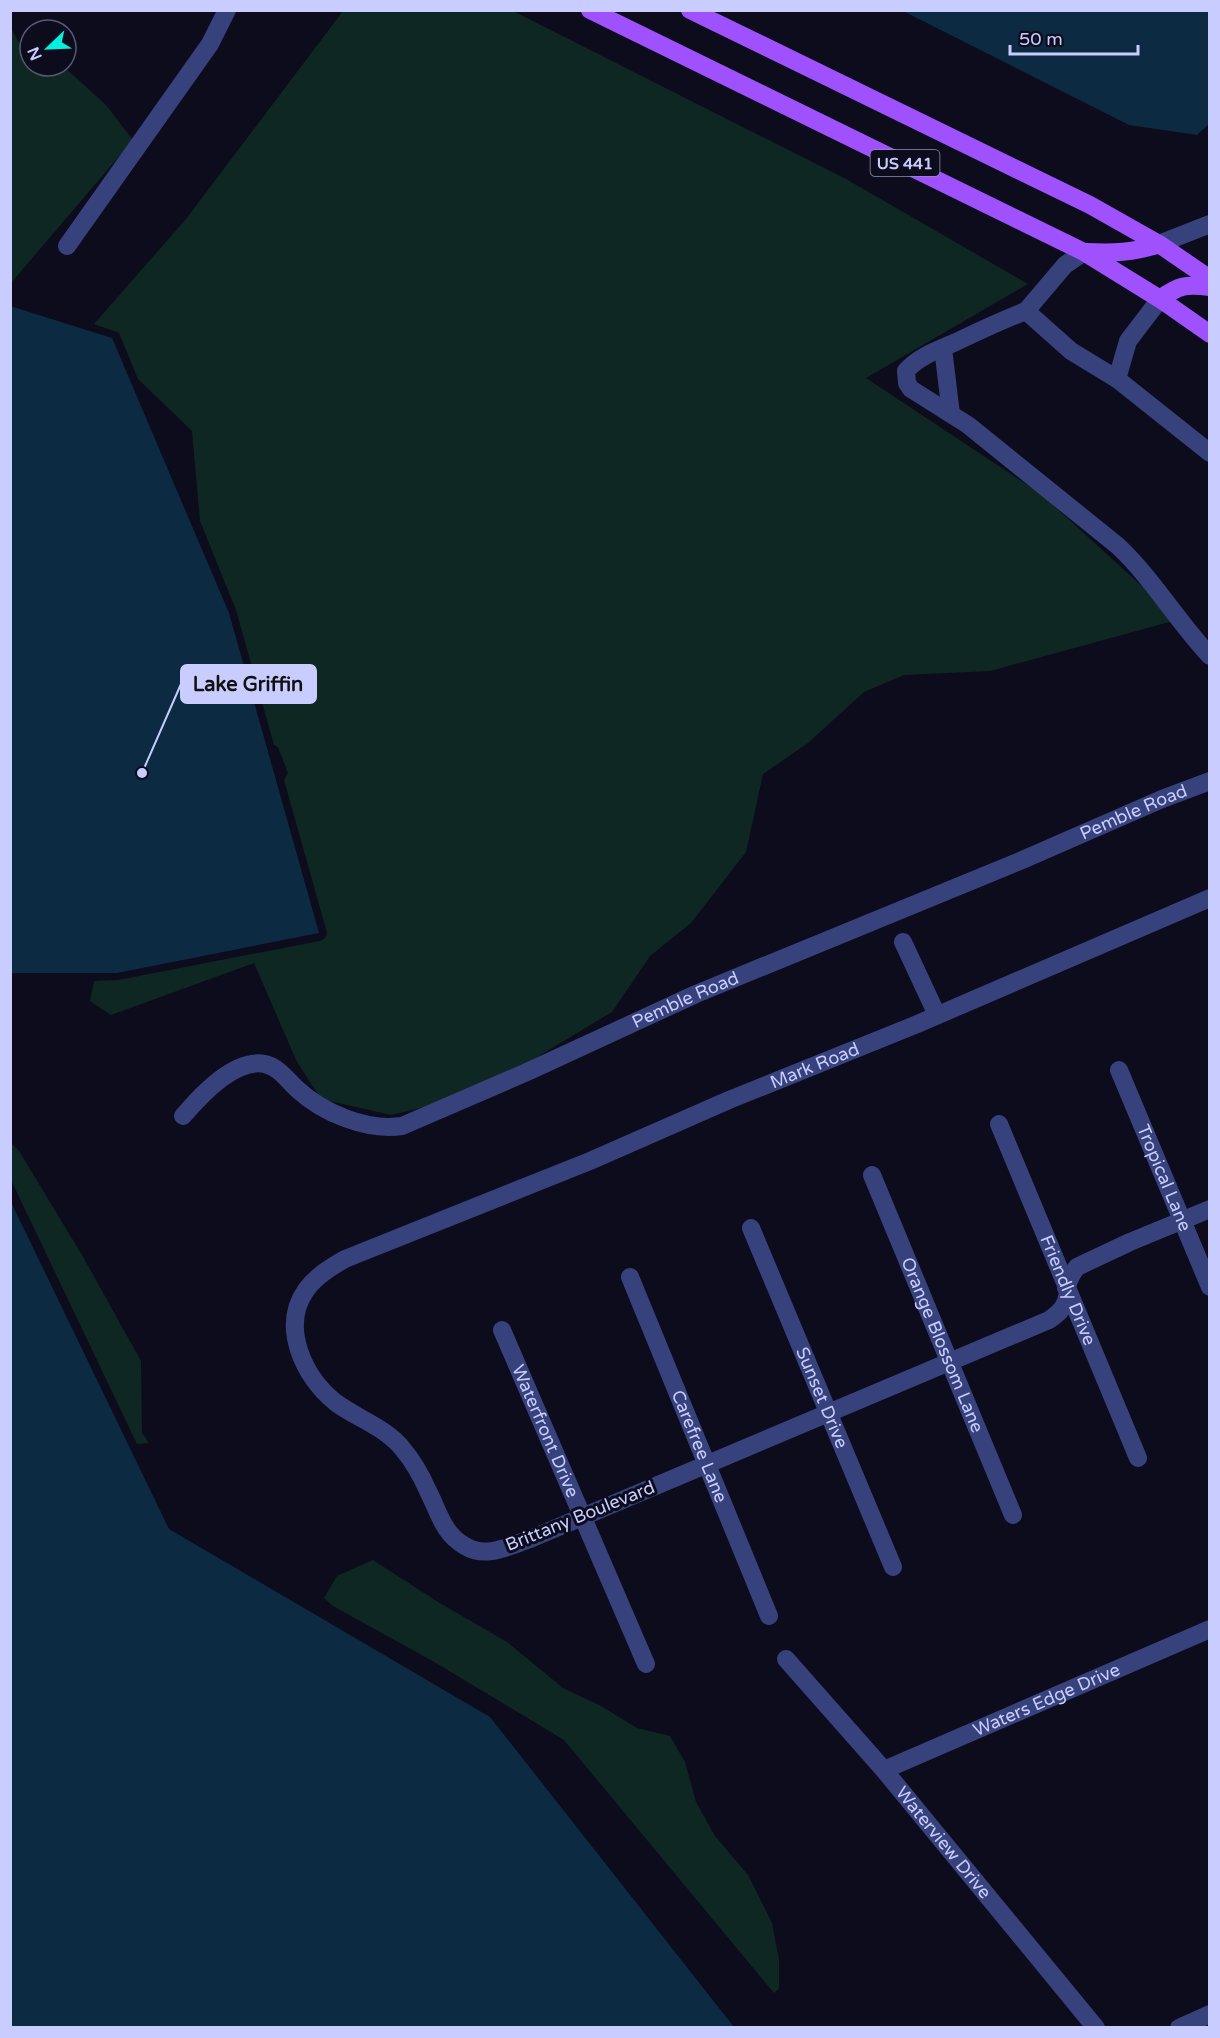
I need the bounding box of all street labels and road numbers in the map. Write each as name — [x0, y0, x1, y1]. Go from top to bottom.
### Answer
road number: US 441 — [870, 150, 940, 176]
street label: Pemble Road — [1076, 780, 1190, 845]
street label: Pemble Road — [628, 967, 742, 1033]
street label: Mark Road — [767, 1038, 862, 1093]
street label: Tropical Lane — [1132, 1121, 1196, 1235]
street label: Friendly Drive — [1035, 1232, 1101, 1349]
street label: Orange Blossom Lane — [896, 1254, 989, 1436]
street label: Sunset Drive — [791, 1344, 853, 1452]
street label: Waterfront Drive — [507, 1361, 584, 1501]
street label: Carefree Lane — [667, 1387, 732, 1506]
street label: Brittany Boulevard — [502, 1476, 658, 1556]
street label: Waters Edge Drive — [970, 1658, 1123, 1741]
street label: Waterview Drive — [891, 1782, 996, 1903]

